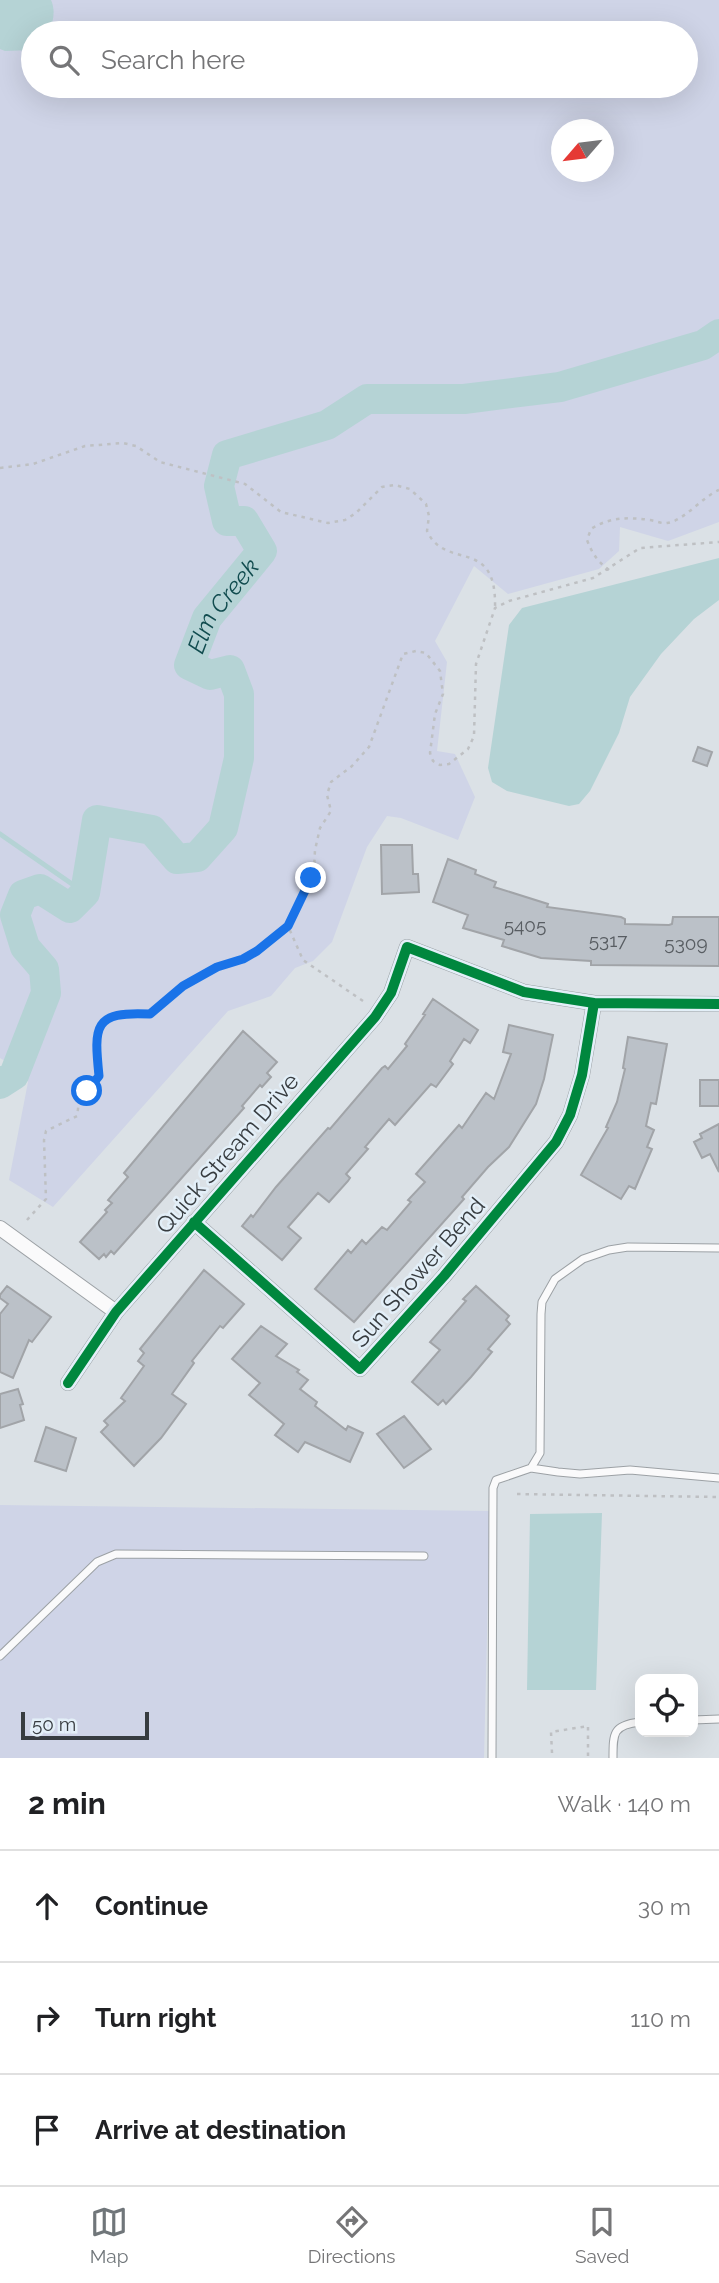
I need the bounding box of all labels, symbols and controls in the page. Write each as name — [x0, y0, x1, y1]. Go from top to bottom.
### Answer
search box — [21, 21, 698, 98]
icon: search — [45, 41, 83, 79]
text: Search here — [101, 45, 245, 75]
north arrow — [551, 119, 614, 182]
water label: Elm Creek — [180, 552, 265, 657]
route end — [295, 862, 326, 893]
house number: 5405 — [504, 914, 546, 936]
house number: 5317 — [589, 929, 627, 951]
house number: 5309 — [664, 932, 708, 954]
street label: Quick Stream Drive — [150, 1067, 304, 1239]
route start — [71, 1075, 102, 1106]
street label: Sun Shower Bend — [346, 1192, 490, 1352]
map controls — [635, 1674, 698, 1737]
button: locate — [635, 1674, 698, 1737]
scale bar — [21, 1709, 149, 1741]
text: 50 m — [32, 1713, 76, 1735]
text: 2 min — [28, 1786, 106, 1821]
text: Walk · 140 m — [558, 1790, 691, 1817]
icon: ahead — [28, 1887, 66, 1925]
text: Continue — [95, 1891, 208, 1921]
text: 30 m — [638, 1893, 691, 1920]
icon: right — [28, 1999, 66, 2037]
text: Turn right — [95, 2003, 216, 2033]
text: 110 m — [630, 2005, 691, 2032]
icon: arrive — [28, 2111, 66, 2149]
text: Arrive at destination — [95, 2115, 346, 2145]
tab: Map — [90, 2203, 128, 2267]
tab: Directions — [308, 2203, 396, 2267]
tab: Saved — [575, 2203, 629, 2267]

